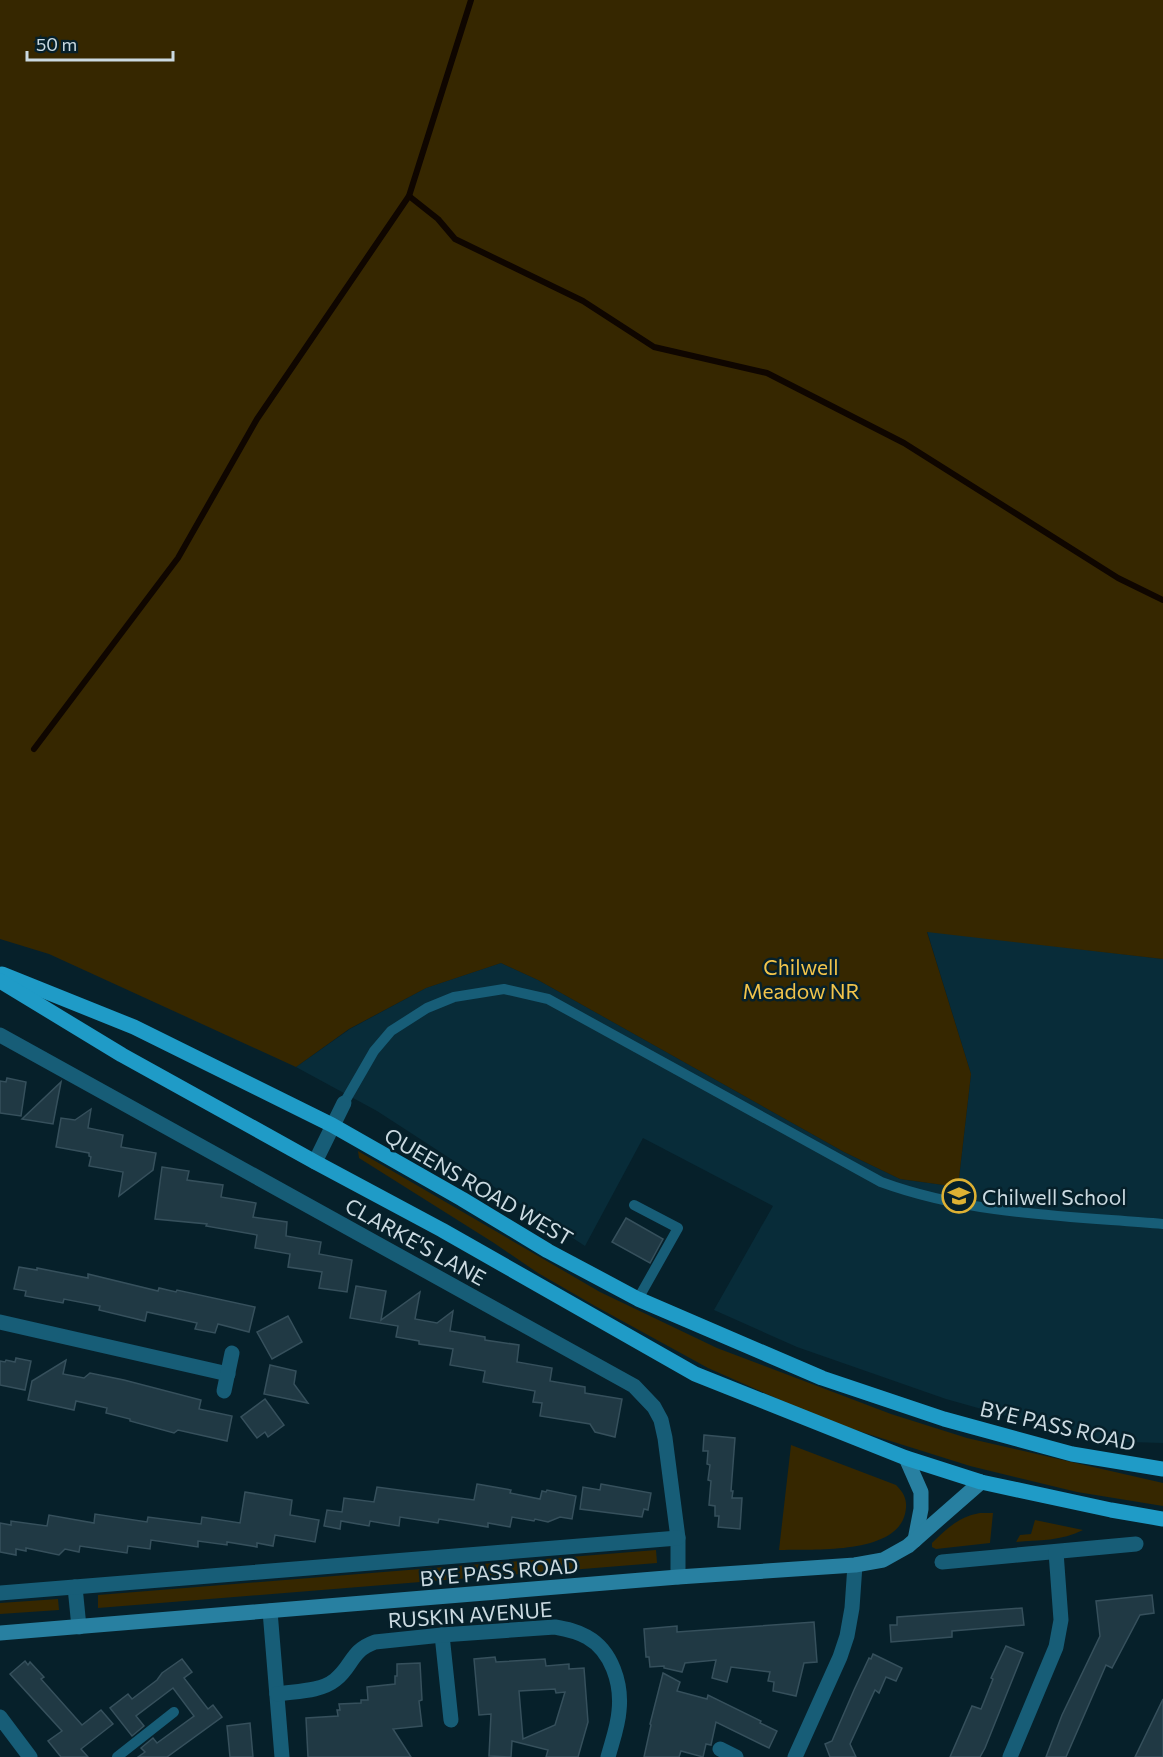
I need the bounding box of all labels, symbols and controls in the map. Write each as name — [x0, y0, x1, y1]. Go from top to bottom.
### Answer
scale bar — [27, 24, 172, 62]
text: 50 m — [36, 33, 77, 55]
park label: Chilwell Meadow NR — [742, 954, 860, 1003]
street label: QUEENS ROAD WEST — [380, 1122, 578, 1250]
school or university icon: Chilwell School — [941, 1178, 977, 1214]
place label: Chilwell School — [982, 1184, 1127, 1209]
street label: CLARKE'S LANE — [341, 1192, 491, 1290]
street label: BYE PASS ROAD — [978, 1395, 1138, 1455]
street label: BYE PASS ROAD — [419, 1552, 579, 1590]
street label: RUSKIN AVENUE — [387, 1596, 553, 1632]

